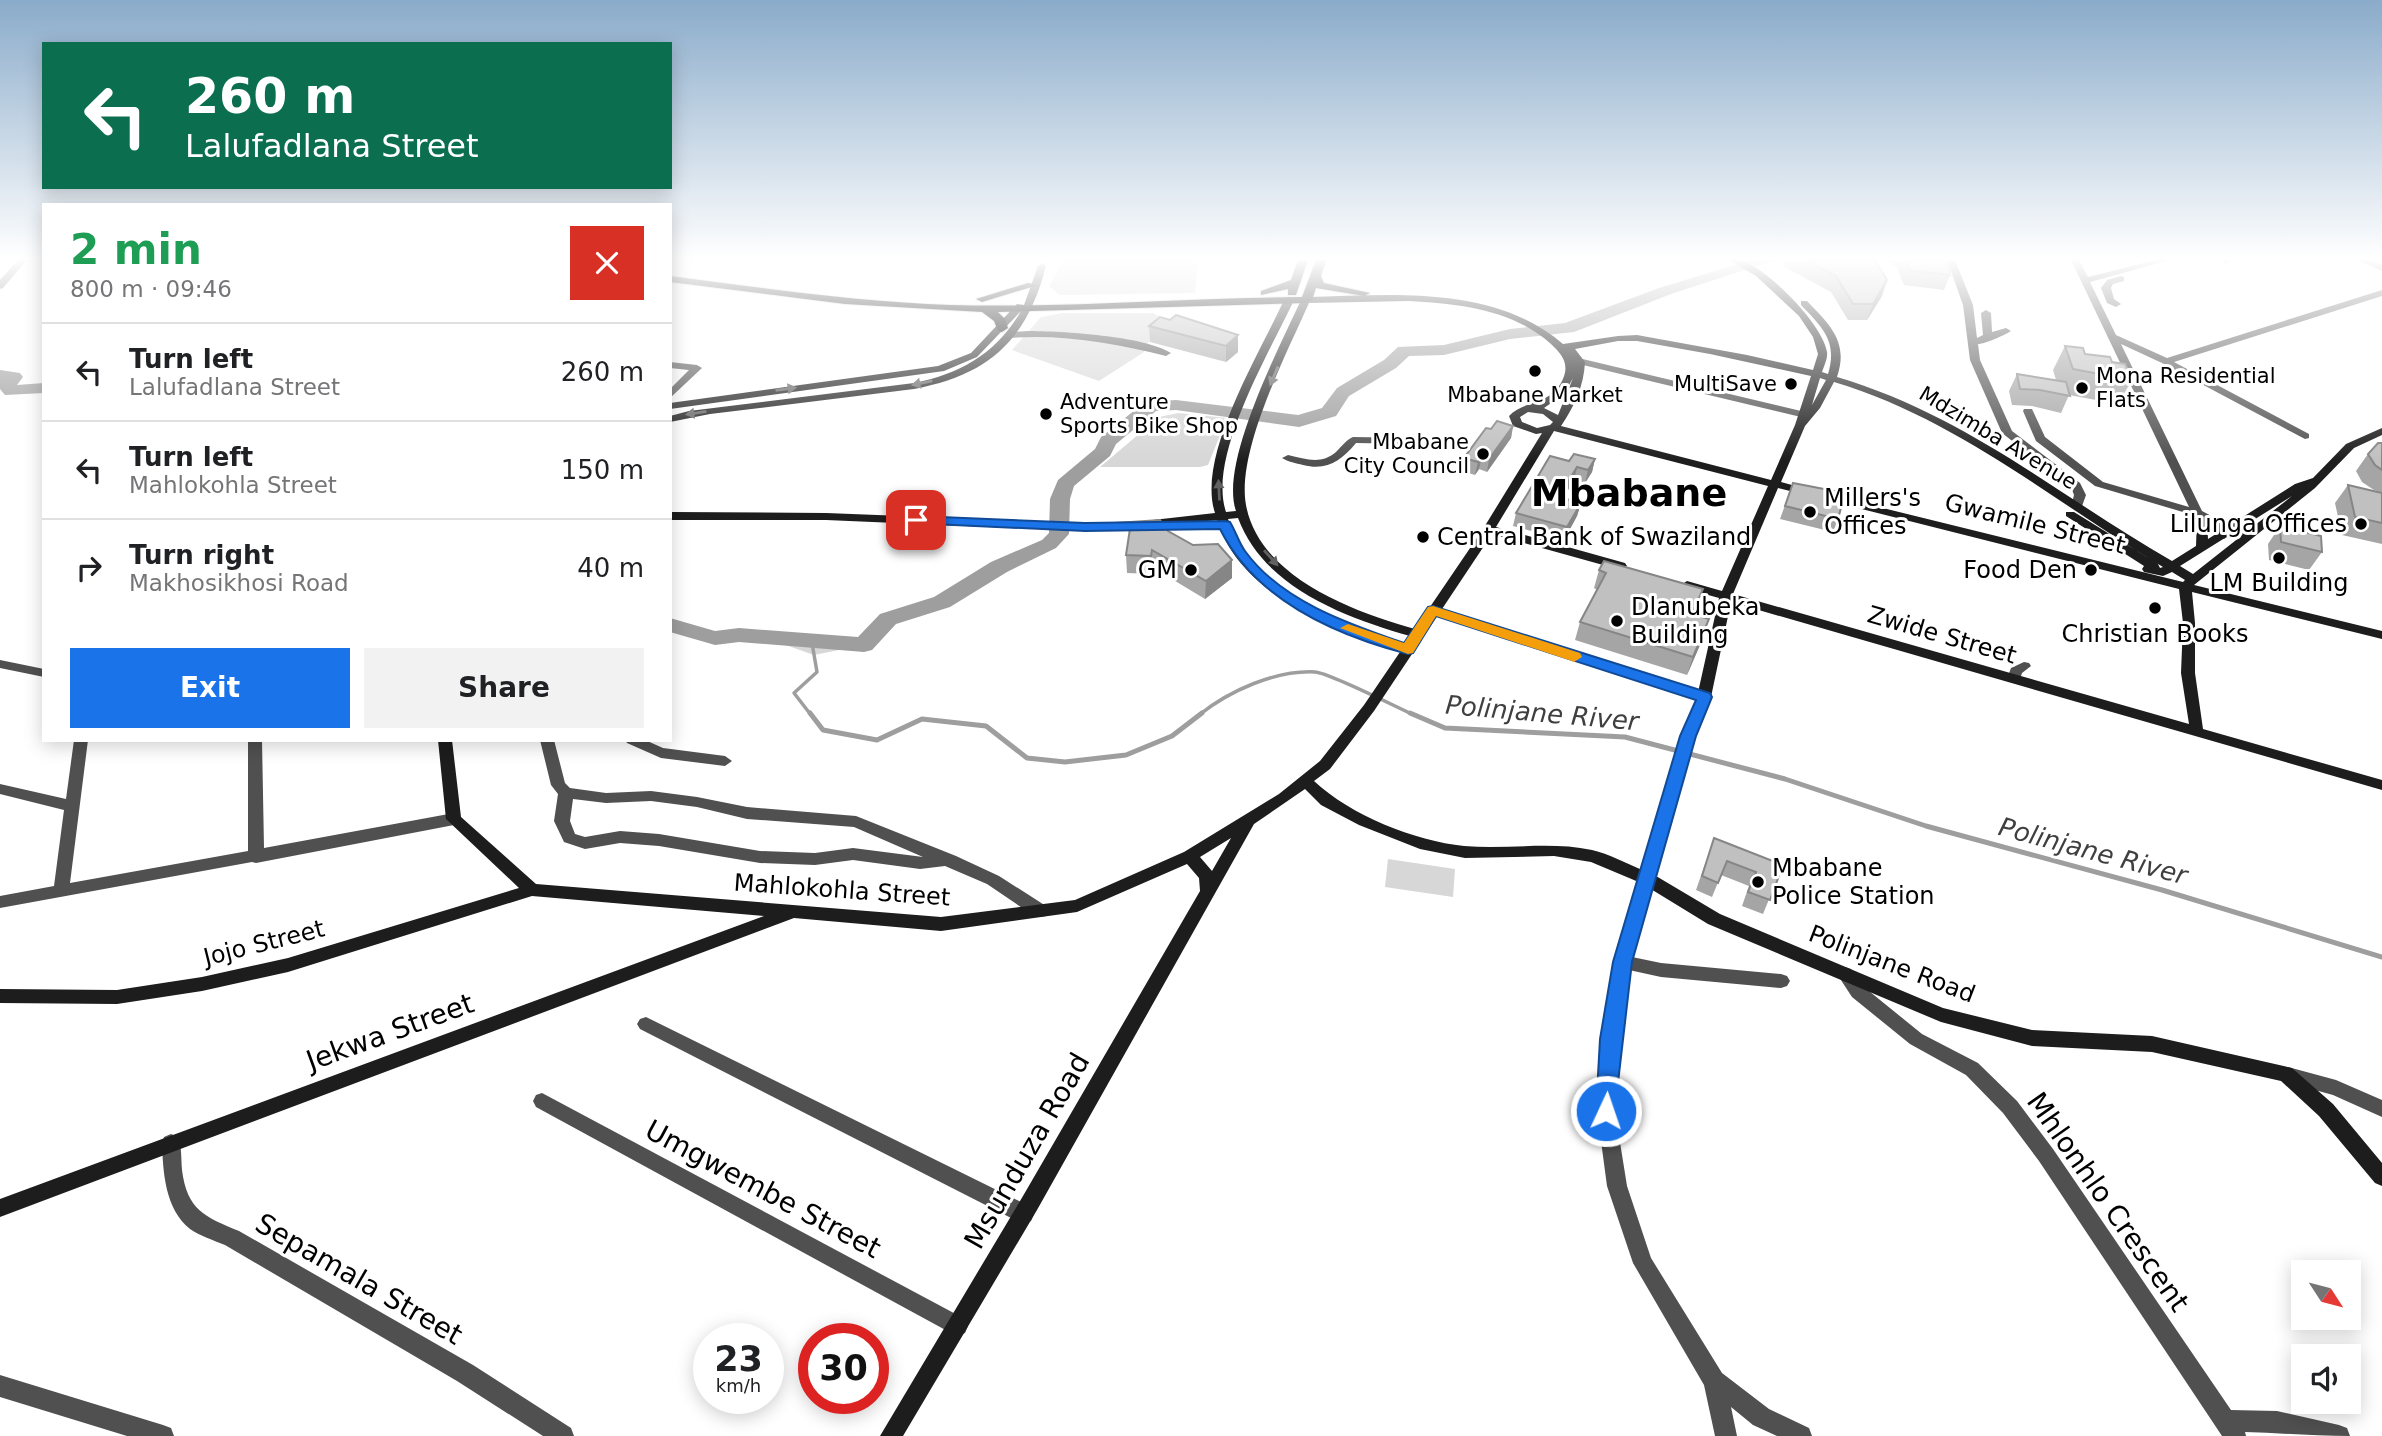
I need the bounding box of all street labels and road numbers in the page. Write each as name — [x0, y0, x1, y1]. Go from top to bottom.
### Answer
street label: Mdzimba Avenue — [1915, 381, 2081, 495]
street label: Gwamile Street — [1942, 488, 2128, 560]
street label: Zwide Street — [1864, 600, 2020, 670]
street label: Mahlokohla Street — [733, 868, 951, 912]
street label: Jojo Street — [199, 914, 327, 972]
street label: Polinjane Road — [1805, 919, 1979, 1009]
street label: Jekwa Street — [300, 986, 478, 1078]
street label: Msunduza Road — [958, 1047, 1096, 1255]
street label: Mhlonhlo Crescent — [2020, 1086, 2196, 1318]
street label: Umgwembe Street — [640, 1113, 886, 1265]
street label: Sepamala Street — [250, 1206, 468, 1352]

